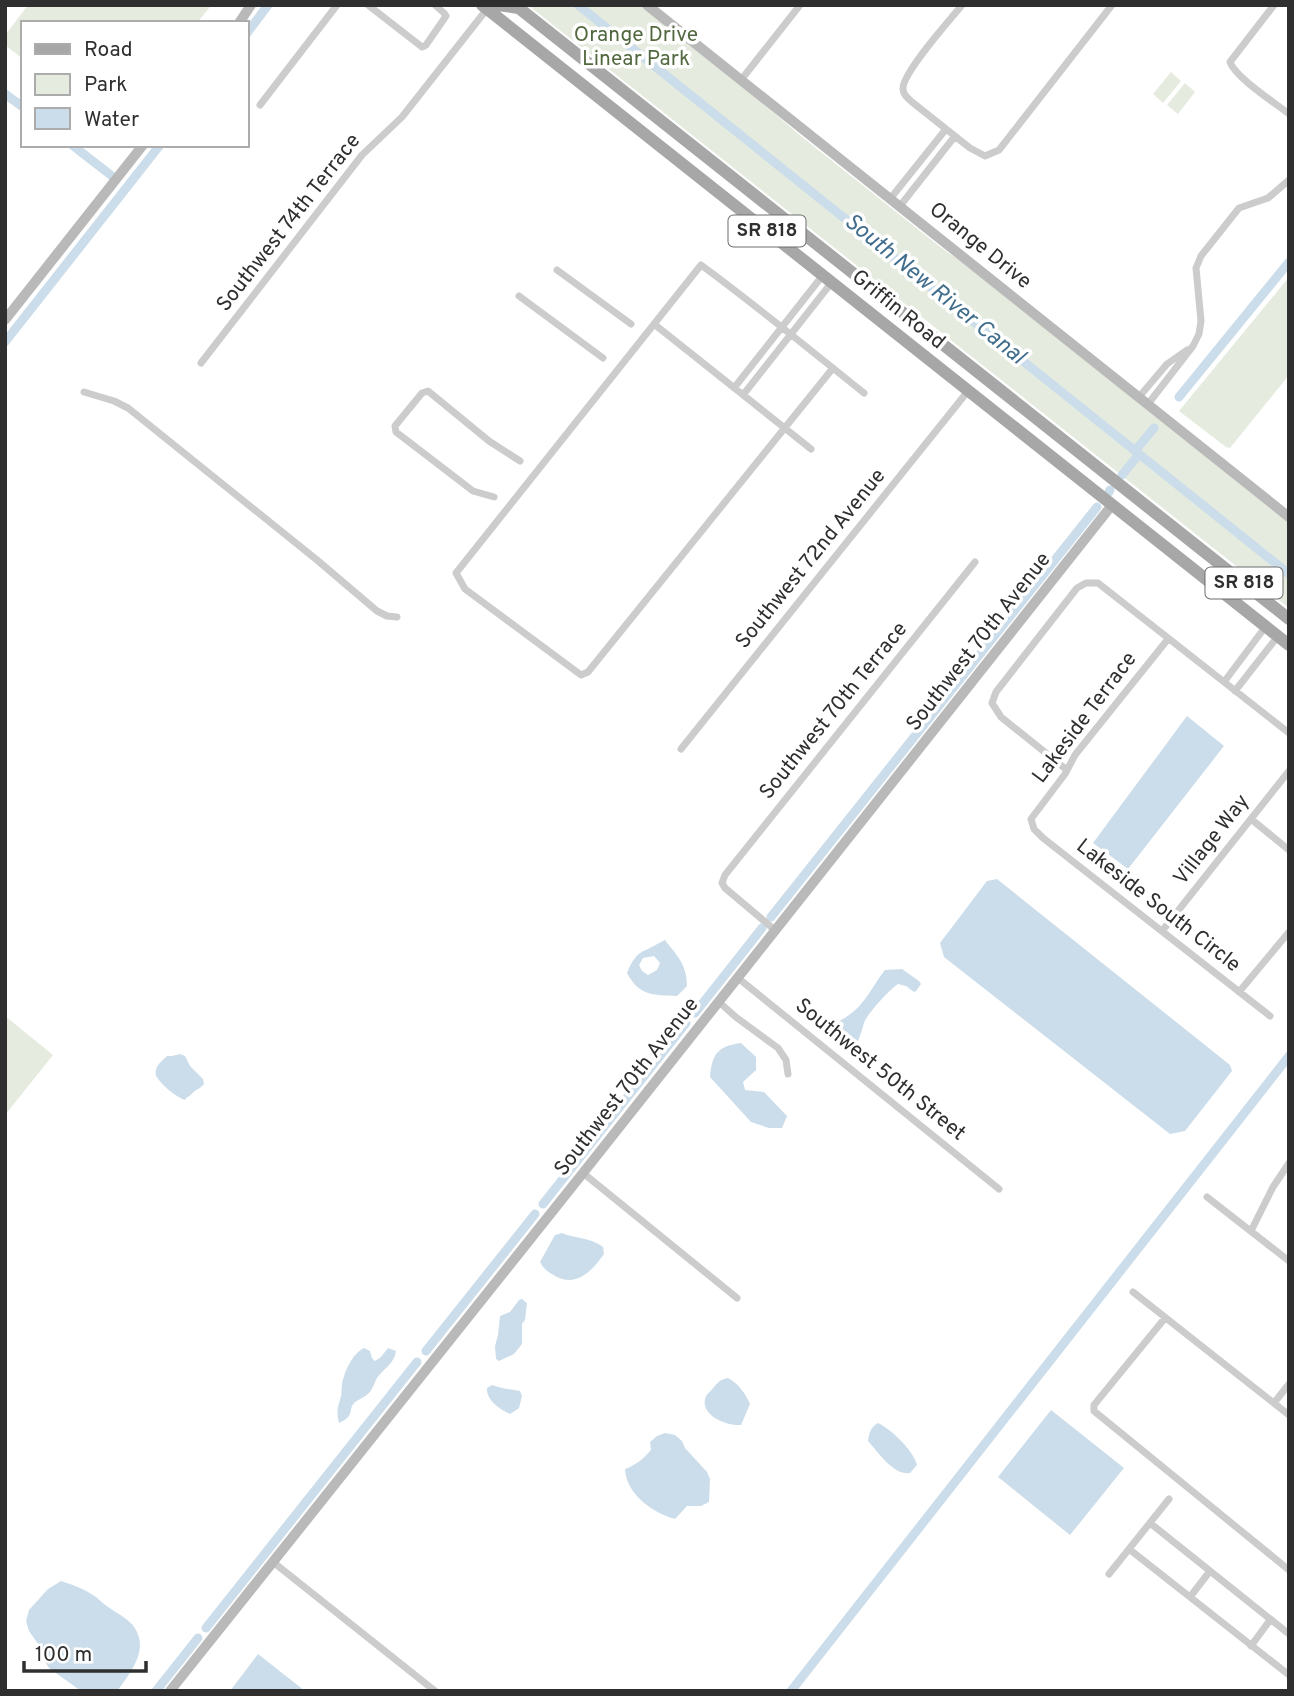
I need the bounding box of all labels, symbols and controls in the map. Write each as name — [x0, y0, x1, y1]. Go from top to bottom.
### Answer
legend — [21, 21, 248, 147]
park label: Orange Drive Linear Park — [574, 22, 698, 73]
text: Road — [84, 37, 133, 64]
text: Park — [84, 72, 127, 99]
text: Water — [84, 107, 139, 134]
street label: Southwest 74th Terrace — [211, 128, 367, 318]
street label: Orange Drive — [923, 196, 1037, 296]
water label: South New River Canal — [837, 208, 1031, 373]
road number: SR 818 — [728, 216, 806, 246]
street label: Griffin Road — [846, 264, 950, 356]
street label: Southwest 72nd Avenue — [730, 463, 892, 655]
street label: Southwest 70th Avenue — [901, 547, 1057, 737]
road number: SR 818 — [1206, 568, 1282, 598]
street label: Southwest 70th Terrace — [754, 617, 914, 805]
street label: Lakeside Terrace — [1027, 647, 1143, 789]
street label: Village Way — [1168, 789, 1256, 891]
street label: Lakeside South Circle — [1070, 833, 1246, 979]
street label: Southwest 70th Avenue — [549, 992, 705, 1182]
street label: Southwest 50th Street — [789, 993, 971, 1147]
scale bar — [24, 1630, 147, 1674]
text: 100 m — [35, 1642, 92, 1669]

